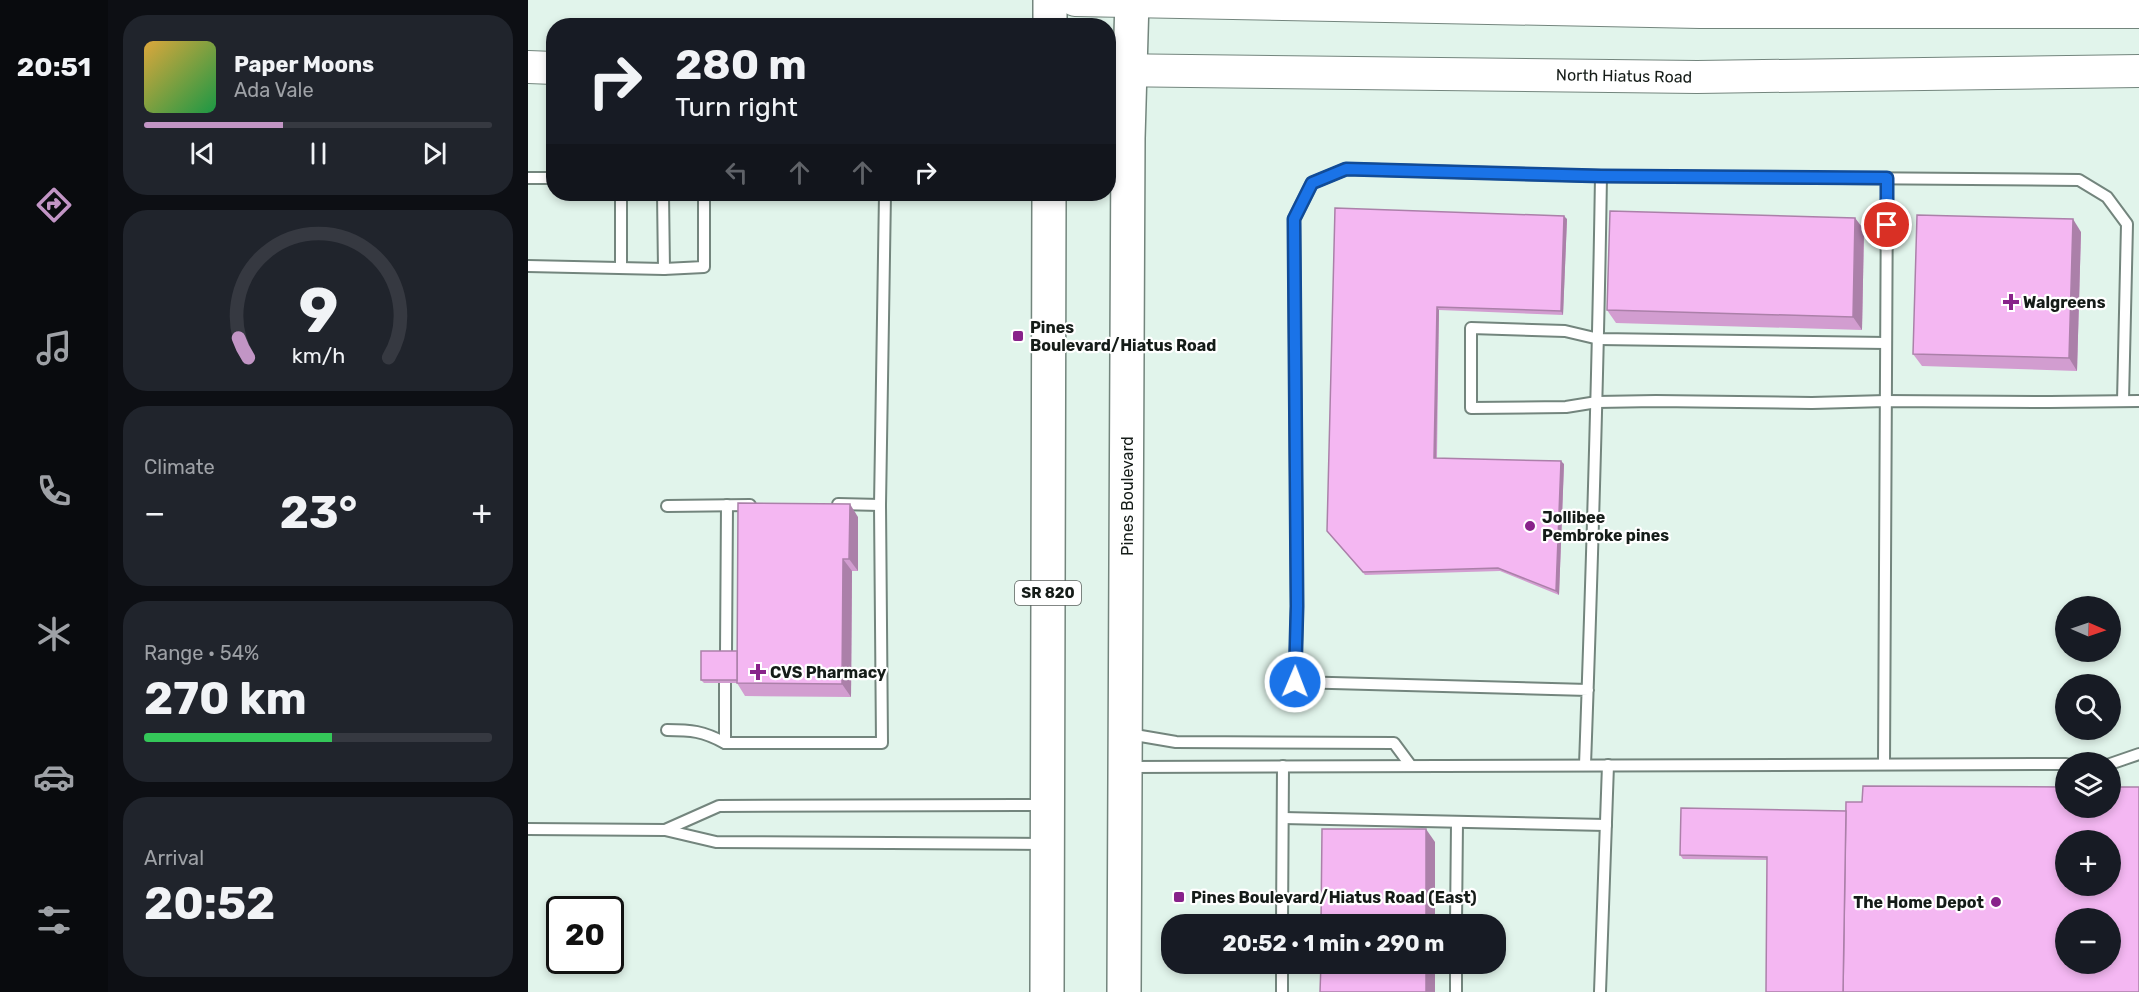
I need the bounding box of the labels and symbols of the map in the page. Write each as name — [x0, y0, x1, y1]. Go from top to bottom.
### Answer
street label: North Hiatus Road — [1556, 65, 1692, 87]
pin — [1861, 199, 1912, 250]
place label: Walgreens — [2023, 293, 2106, 312]
marker: Walgreens — [2004, 295, 2018, 309]
place label: Pines Boulevard/Hiatus Road — [1030, 318, 1216, 355]
marker: Pines Boulevard/Hiatus Road — [1011, 329, 1025, 343]
street label: Pines Boulevard — [1118, 436, 1137, 556]
place label: Jollibee Pembroke pines — [1542, 508, 1669, 545]
marker: Jollibee Pembroke pines — [1523, 519, 1537, 533]
road number: SR 820 — [1015, 581, 1081, 605]
north arrow — [2055, 596, 2121, 662]
position arrow — [1263, 650, 1327, 714]
place label: CVS Pharmacy — [770, 663, 887, 682]
marker: CVS Pharmacy — [751, 665, 765, 679]
place label: Pines Boulevard/Hiatus Road (East) — [1191, 888, 1477, 907]
marker: Pines Boulevard/Hiatus Road (East) — [1172, 890, 1186, 904]
place label: The Home Depot — [1853, 893, 1985, 912]
marker: The Home Depot — [1989, 895, 2003, 909]
speed limit sign: 20 — [546, 896, 624, 974]

